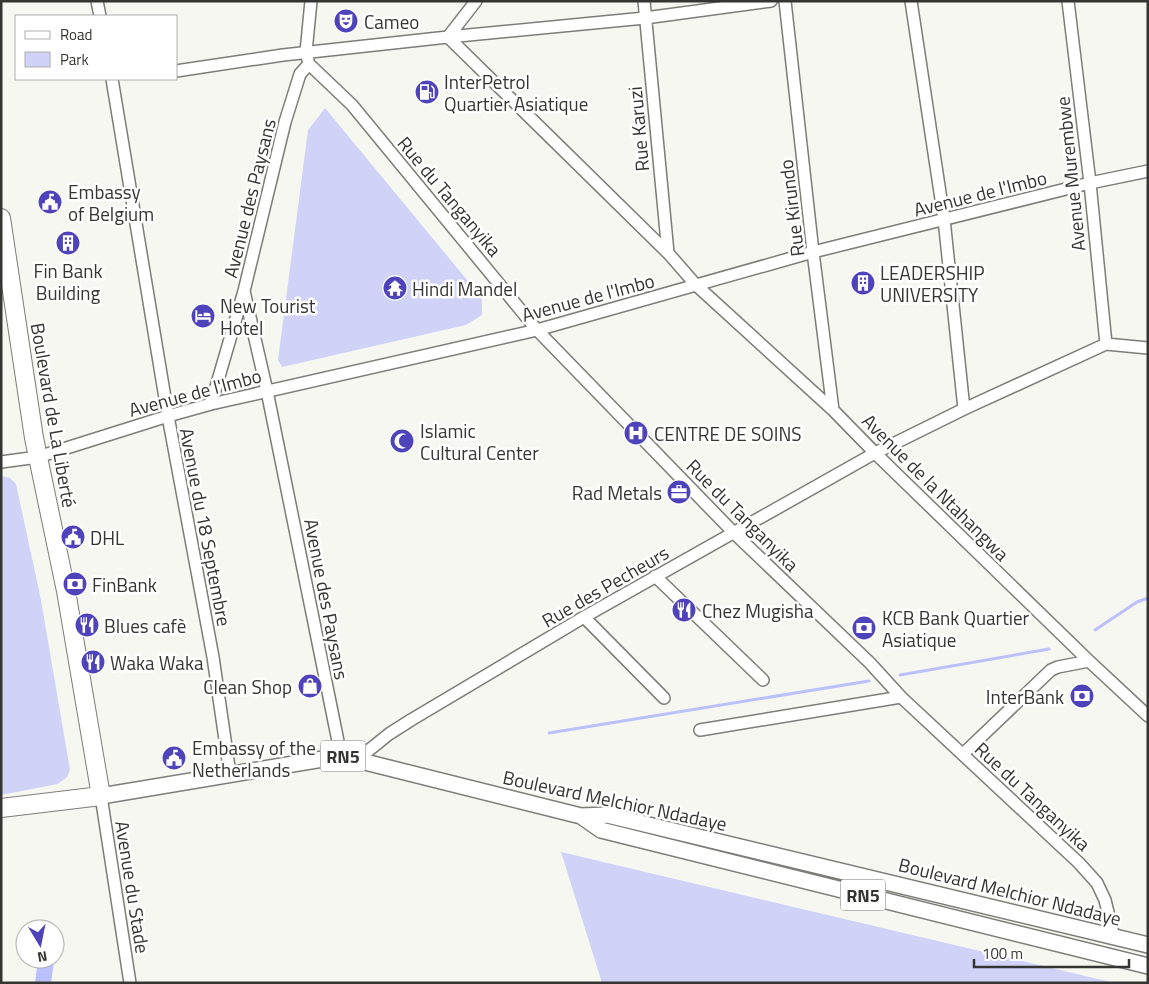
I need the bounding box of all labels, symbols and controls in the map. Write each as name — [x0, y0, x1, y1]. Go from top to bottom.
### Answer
place label: Cameo — [364, 7, 419, 36]
theatre icon: Cameo — [333, 8, 359, 34]
legend — [15, 15, 178, 80]
text: Road — [60, 23, 92, 46]
text: Park — [60, 48, 89, 71]
place label: InterPetrol Quartier Asiatique — [444, 67, 588, 118]
fuel station icon: InterPetrol Quartier Asiatique — [414, 79, 440, 105]
street label: Rue Karuzi — [620, 85, 656, 173]
street label: Avenue Murembwe — [1047, 95, 1093, 253]
street label: Avenue des Paysans — [215, 115, 283, 281]
street label: Rue du Tanganyika — [391, 130, 509, 263]
street label: Rue Kirundo — [771, 158, 811, 258]
street label: Avenue de l'Imbo — [910, 162, 1050, 224]
place label: Embassy of Belgium — [68, 177, 154, 228]
public building icon: Embassy of Belgium — [37, 189, 63, 215]
building icon: Fin Bank Building — [55, 230, 81, 256]
place label: Fin Bank Building — [33, 256, 103, 307]
place label: LEADERSHIP UNIVERSITY — [880, 258, 984, 309]
street label: Avenue de l'Imbo — [518, 265, 658, 329]
building icon: LEADERSHIP UNIVERSITY — [850, 270, 876, 296]
place label: Hindi Mandel — [412, 274, 517, 303]
temple icon: Hindi Mandel — [382, 275, 408, 301]
place label: New Tourist Hotel — [220, 291, 316, 342]
hotel icon: New Tourist Hotel — [190, 303, 216, 329]
street label: Boulevard de La Liberté — [23, 320, 85, 510]
street label: Avenue de l'Imbo — [125, 360, 265, 424]
street label: Avenue de la Ntahangwa — [856, 407, 1017, 568]
place label: Islamic Cultural Center — [420, 416, 539, 467]
place label: CENTRE DE SOINS — [654, 419, 802, 448]
hospital icon: CENTRE DE SOINS — [623, 420, 649, 446]
street label: Avenue du 18 Septembre — [173, 425, 239, 629]
mosque icon: Islamic Cultural Center — [389, 428, 415, 454]
street label: Rue du Tanganyika — [680, 452, 806, 578]
place label: Rad Metals — [572, 478, 662, 507]
office icon: Rad Metals — [666, 479, 692, 505]
street label: Avenue des Paysans — [297, 516, 357, 682]
place label: DHL — [90, 523, 124, 552]
public building icon: DHL — [60, 524, 86, 550]
street label: Rue des Pecheurs — [536, 538, 674, 634]
place label: FinBank — [92, 570, 157, 599]
bank icon: FinBank — [62, 571, 88, 597]
place label: Chez Mugisha — [702, 596, 814, 625]
restaurant icon: Chez Mugisha — [671, 597, 697, 623]
place label: KCB Bank Quartier Asiatique — [882, 603, 1030, 654]
place label: Blues cafè — [104, 611, 186, 640]
restaurant icon: Blues cafè — [74, 612, 100, 638]
bank icon: KCB Bank Quartier Asiatique — [851, 615, 877, 641]
place label: Waka Waka — [110, 648, 204, 677]
restaurant icon: Waka Waka — [80, 649, 106, 675]
place label: Clean Shop — [203, 672, 292, 701]
shop icon: Clean Shop — [297, 673, 323, 699]
place label: InterBank — [986, 682, 1064, 711]
bank icon: InterBank — [1069, 683, 1095, 709]
place label: Embassy of the Netherlands — [192, 733, 316, 784]
street label: Rue du Tanganyika — [969, 735, 1098, 858]
road number: RN5 — [320, 740, 366, 771]
public building icon: Embassy of the Netherlands — [161, 745, 187, 771]
street label: Boulevard Melchior Ndadaye — [500, 762, 730, 838]
street label: Avenue du Stade — [108, 819, 158, 955]
street label: Boulevard Melchior Ndadaye — [896, 849, 1124, 933]
road number: RN5 — [840, 880, 886, 910]
north arrow — [15, 919, 65, 969]
scale bar — [974, 936, 1129, 968]
text: 100 m — [982, 942, 1023, 965]
text: N — [36, 946, 49, 968]

